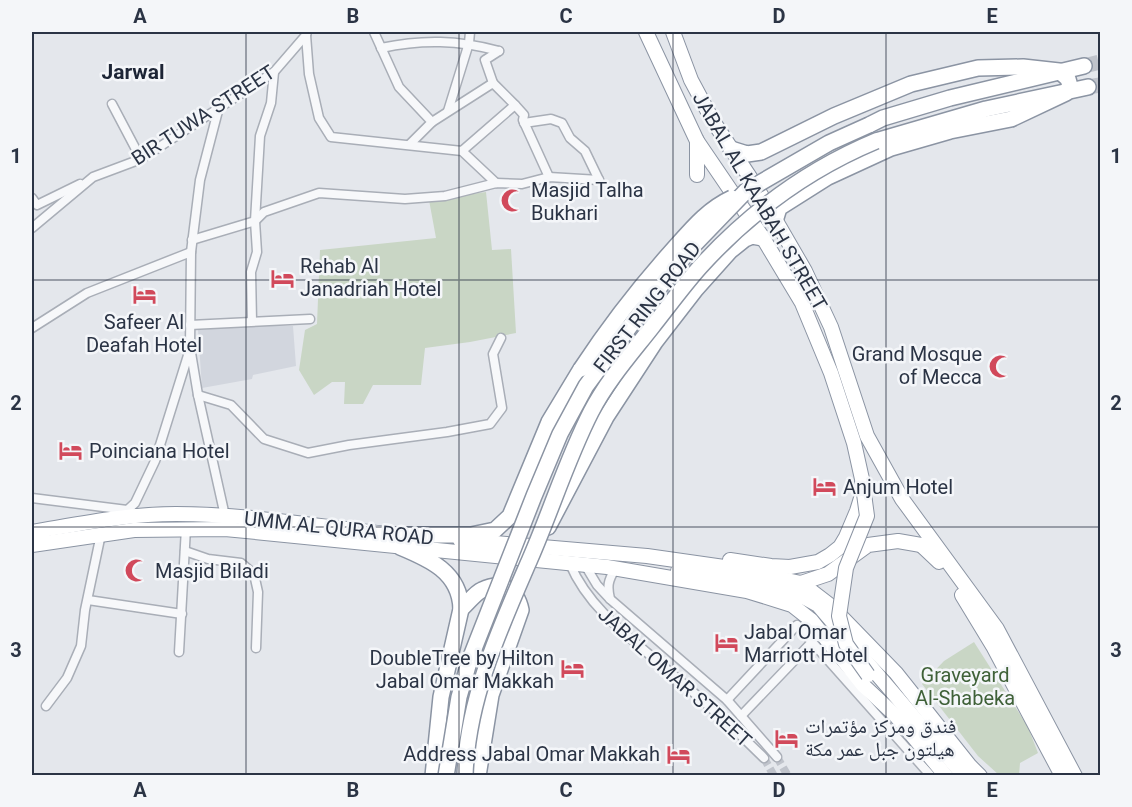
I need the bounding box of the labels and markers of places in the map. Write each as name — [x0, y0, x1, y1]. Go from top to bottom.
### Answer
place label: Masjid Talha Bukhari — [531, 178, 644, 225]
mosque icon: Masjid Talha Bukhari — [500, 188, 526, 214]
place label: Rehab Al Janadriah Hotel — [300, 254, 441, 301]
hotel icon: Rehab Al Janadriah Hotel — [269, 265, 295, 291]
hotel icon: Safeer Al Deafah Hotel — [131, 282, 157, 308]
place label: Safeer Al Deafah Hotel — [86, 310, 202, 357]
place label: Grand Mosque of Mecca — [852, 342, 982, 389]
mosque icon: Grand Mosque of Mecca — [987, 353, 1013, 379]
hotel icon: Poinciana Hotel — [58, 438, 84, 464]
place label: Poinciana Hotel — [89, 439, 230, 463]
hotel icon: Anjum Hotel — [812, 474, 838, 500]
place label: Anjum Hotel — [843, 475, 953, 499]
mosque icon: Masjid Biladi — [124, 558, 150, 584]
place label: Masjid Biladi — [155, 559, 269, 583]
place label: Jabal Omar Marriott Hotel — [744, 620, 868, 667]
hotel icon: Jabal Omar Marriott Hotel — [713, 630, 739, 656]
place label: DoubleTree by Hilton Jabal Omar Makkah — [369, 646, 554, 693]
hotel icon: DoubleTree by Hilton Jabal Omar Makkah — [559, 656, 585, 682]
place label: فندق ومركز مؤتمرات هيلتون جبل عمر مكة — [805, 714, 956, 761]
hotel icon: فندق ومركز مؤتمرات هيلتون جبل عمر مكة — [774, 725, 800, 751]
hotel icon: Address Jabal Omar Makkah — [665, 741, 691, 767]
place label: Address Jabal Omar Makkah — [403, 742, 660, 766]

